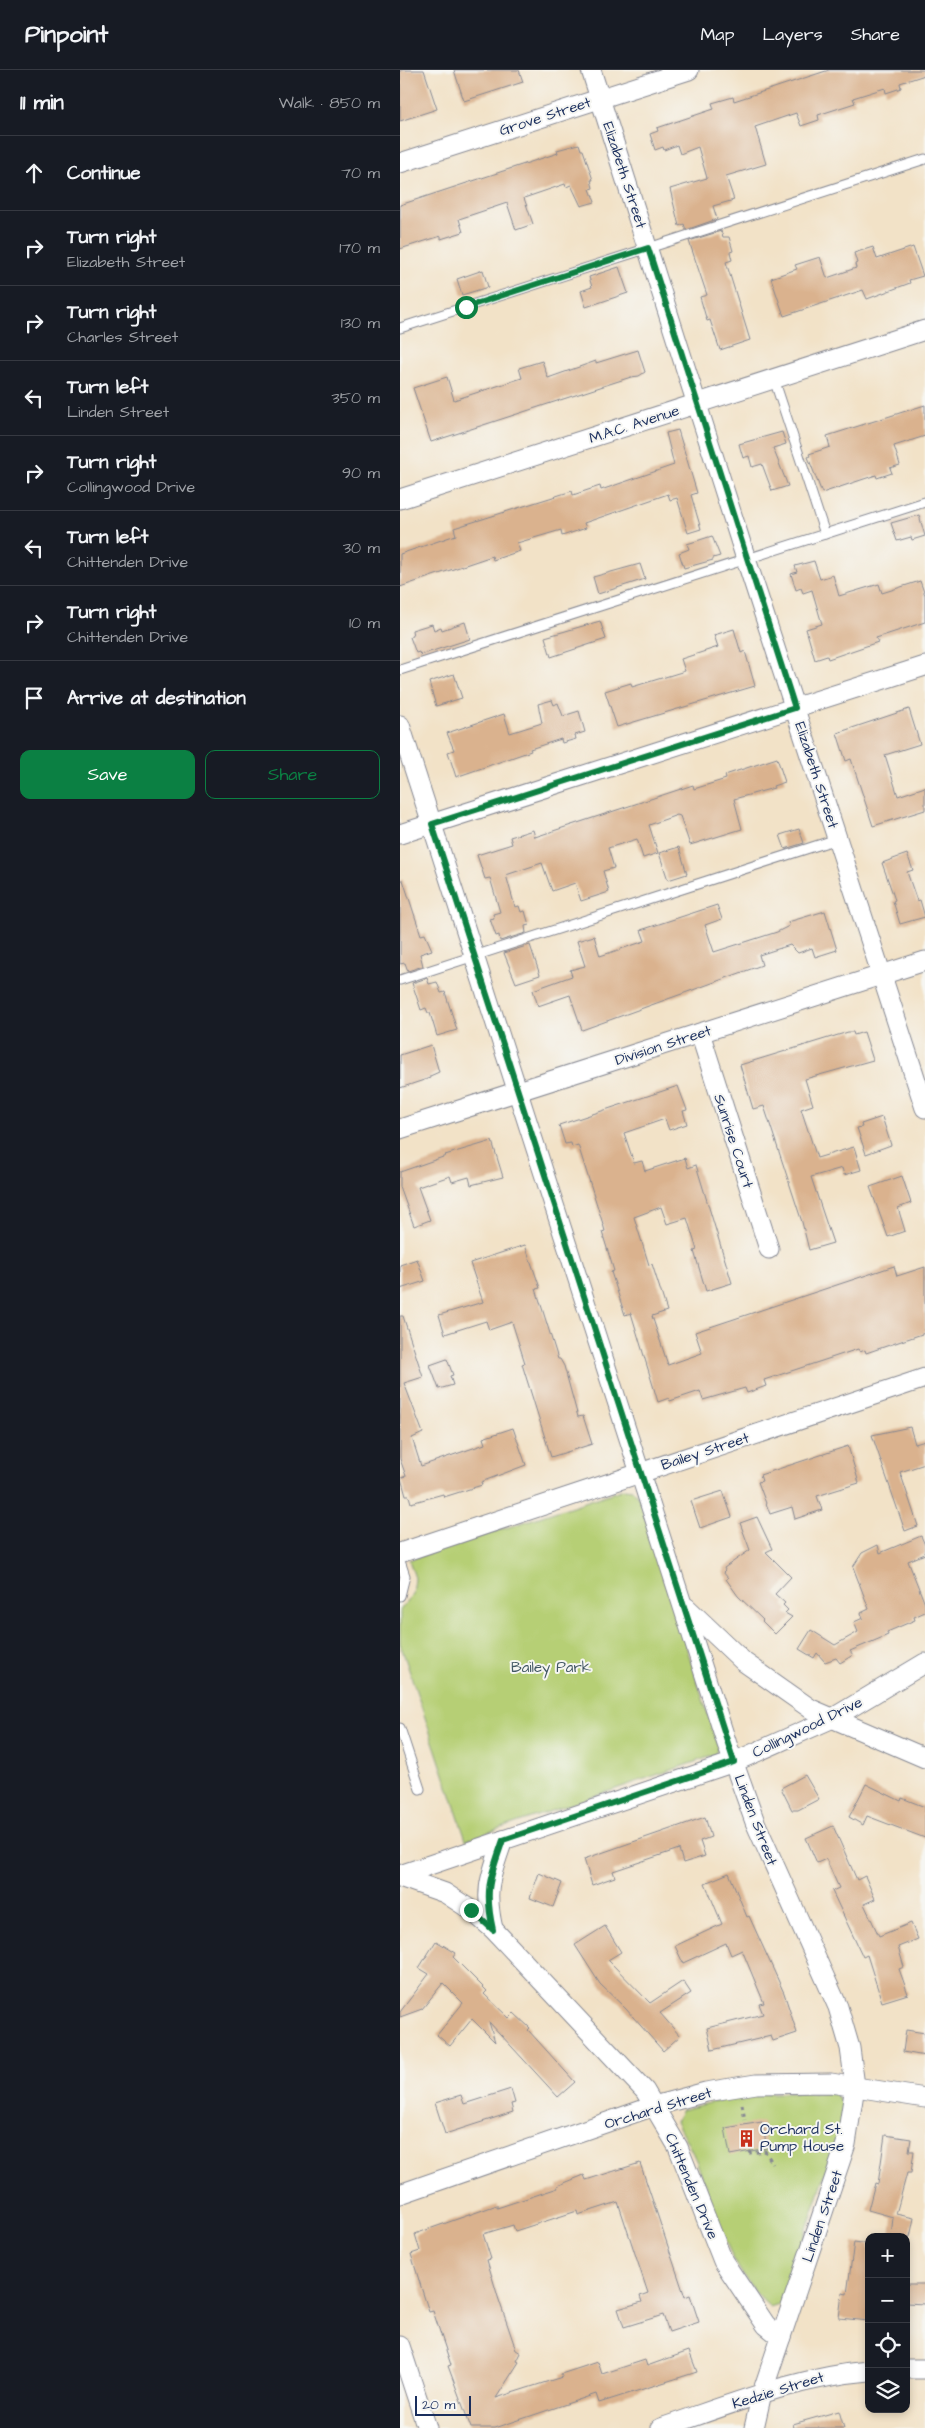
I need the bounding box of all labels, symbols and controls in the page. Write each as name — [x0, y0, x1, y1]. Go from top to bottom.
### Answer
text: Pinpoint — [25, 18, 108, 52]
text: Map — [700, 22, 734, 47]
text: Layers — [762, 22, 823, 47]
text: Share — [851, 22, 900, 47]
text: 11 min — [20, 88, 64, 117]
text: Walk · 850 m — [279, 92, 380, 114]
street label: Grove Street — [497, 92, 594, 141]
street label: Elizabeth Street — [597, 119, 652, 231]
icon: ahead — [20, 159, 48, 187]
text: Continue — [67, 160, 141, 187]
text: 70 m — [341, 162, 380, 184]
text: Turn right — [67, 224, 156, 251]
icon: right — [20, 234, 48, 262]
text: 170 m — [339, 237, 380, 259]
text: Elizabeth Street — [67, 251, 185, 273]
route start — [455, 296, 478, 319]
text: Turn right — [67, 299, 156, 326]
icon: right — [20, 309, 48, 337]
text: 130 m — [341, 312, 380, 334]
text: Charles Street — [67, 326, 178, 348]
text: Turn left — [67, 374, 148, 401]
icon: left — [20, 384, 48, 412]
text: 350 m — [332, 387, 380, 409]
street label: M.A.C. Avenue — [586, 400, 682, 449]
text: Linden Street — [67, 401, 169, 423]
text: Turn right — [67, 449, 156, 476]
icon: right — [20, 459, 48, 487]
text: 90 m — [342, 462, 380, 484]
text: Collingwood Drive — [67, 476, 195, 498]
text: Turn left — [67, 524, 148, 551]
icon: left — [20, 534, 48, 562]
text: 30 m — [343, 537, 380, 559]
text: Chittenden Drive — [67, 551, 188, 573]
text: Turn right — [67, 599, 156, 626]
icon: right — [20, 609, 48, 637]
text: 10 m — [349, 612, 380, 634]
text: Chittenden Drive — [67, 626, 188, 648]
icon: arrive — [20, 684, 48, 712]
text: Arrive at destination — [67, 685, 246, 712]
street label: Elizabeth Street — [789, 719, 844, 831]
button: Save — [20, 750, 195, 799]
button: Share — [205, 750, 380, 799]
street label: Division Street — [612, 1020, 714, 1071]
street label: Sunrise Court — [708, 1091, 759, 1191]
street label: Bailey Street — [658, 1427, 752, 1477]
park label: Bailey Park — [511, 1657, 591, 1679]
street label: Collingwood Drive — [749, 1692, 866, 1764]
street label: Linden Street — [729, 1772, 782, 1869]
route end — [460, 1899, 483, 1922]
street label: Orchard Street — [602, 2082, 714, 2135]
place label: Orchard St. Pump House — [760, 2119, 844, 2157]
building icon: Orchard St. Pump House — [736, 2128, 756, 2148]
street label: Chittenden Drive — [660, 2130, 723, 2243]
street label: Linden Street — [797, 2167, 848, 2265]
map controls — [865, 2233, 910, 2413]
button: + — [865, 2233, 910, 2278]
button: − — [865, 2278, 910, 2323]
button: locate — [865, 2323, 910, 2368]
street label: Kedzie Street — [730, 2367, 827, 2414]
button: layers — [865, 2368, 910, 2413]
scale bar — [415, 2393, 471, 2416]
text: 20 m — [422, 2395, 455, 2415]

